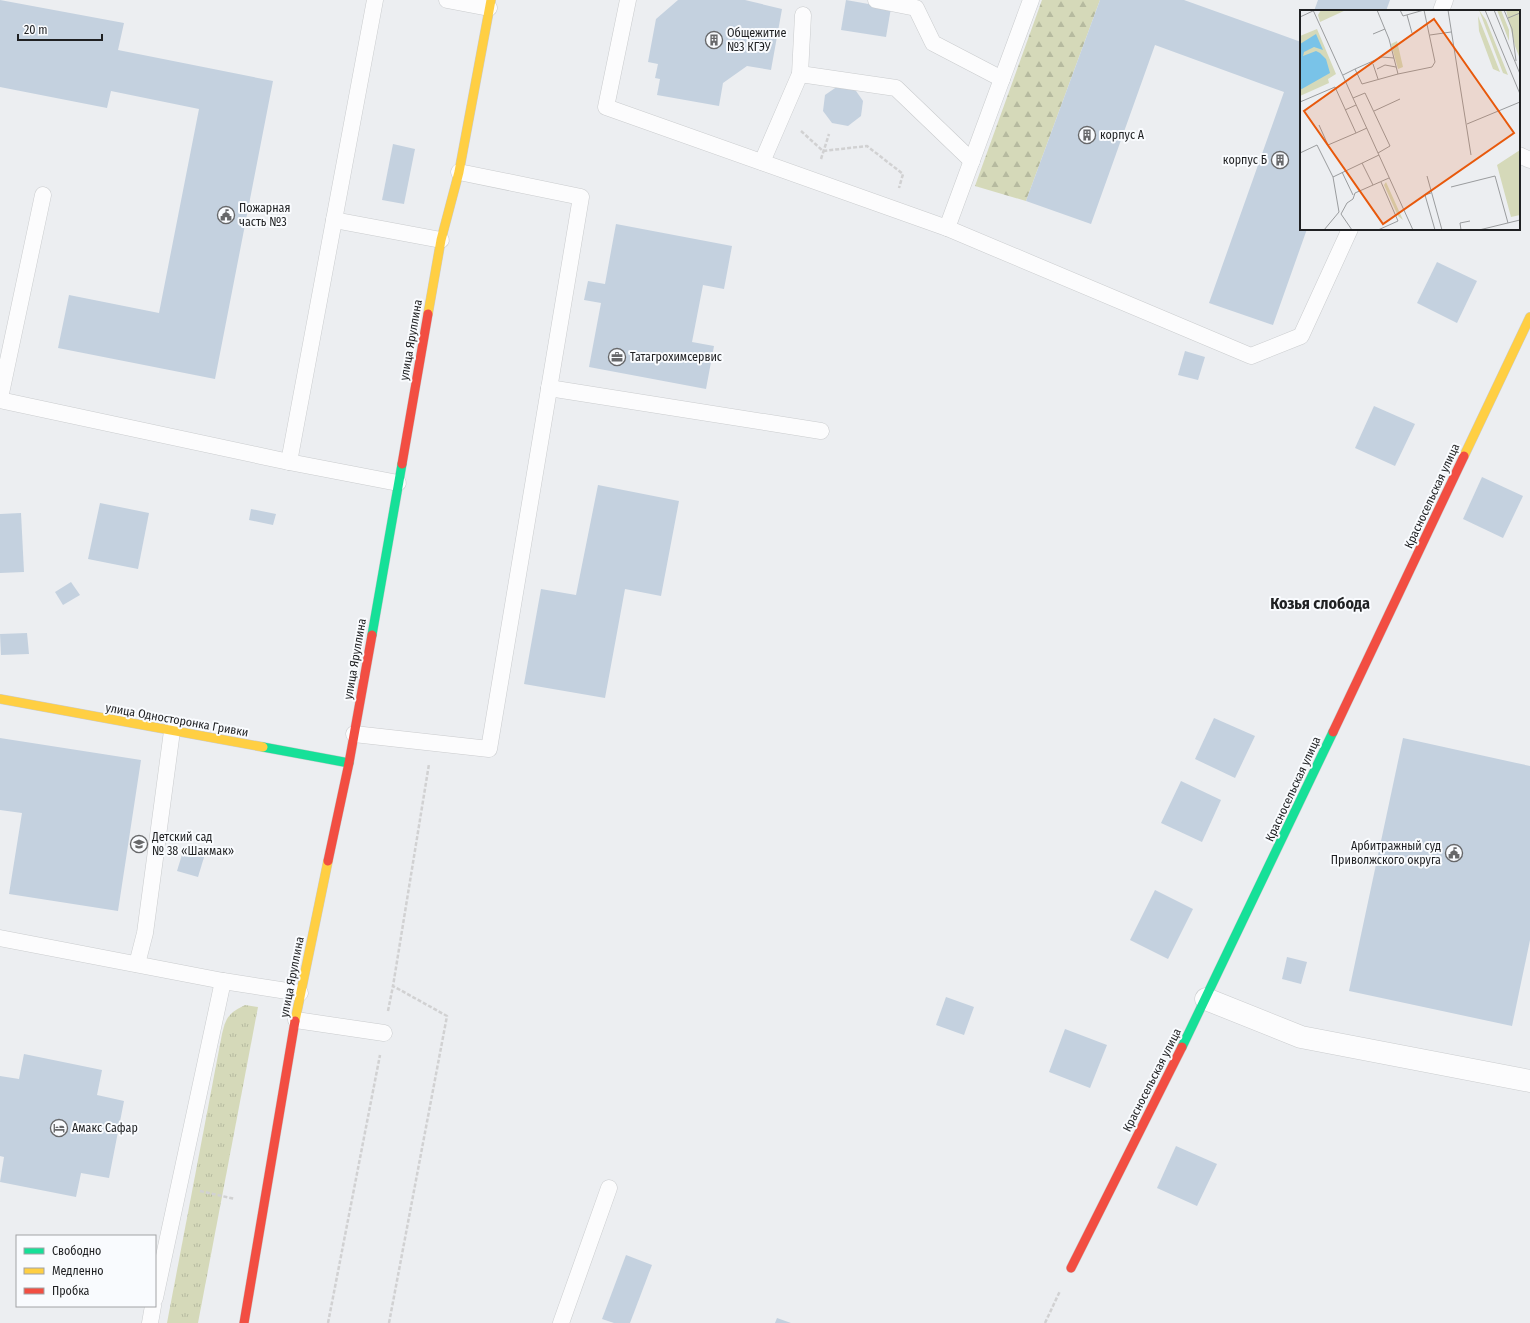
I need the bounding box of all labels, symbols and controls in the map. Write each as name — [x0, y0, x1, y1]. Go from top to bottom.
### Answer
inset map — [1300, 10, 1520, 230]
scale bar — [18, 16, 102, 42]
text: 20 m — [24, 23, 48, 37]
place label: Общежитие №3 КГЭУ — [727, 26, 787, 54]
building icon: Общежитие №3 КГЭУ — [704, 30, 724, 50]
building icon: корпус А — [1077, 125, 1097, 145]
place label: корпус А — [1100, 128, 1145, 142]
building icon: корпус Б — [1270, 150, 1290, 170]
place label: корпус Б — [1223, 153, 1267, 167]
place label: Пожарная часть №3 — [239, 201, 290, 229]
public building icon: Пожарная часть №3 — [216, 205, 236, 225]
street label: улица Яруллина — [397, 298, 425, 382]
office icon: Татагрохимсервис — [607, 347, 627, 367]
place label: Татагрохимсервис — [630, 350, 722, 364]
street label: Красносельская улица — [1402, 441, 1463, 551]
district label: Козья слобода — [1270, 594, 1370, 613]
street label: улица Яруллина — [341, 617, 369, 701]
street label: улица Односторонка Гривки — [104, 701, 250, 739]
street label: Красносельская улица — [1263, 734, 1324, 844]
place label: Детский сад № 38 «Шакмак» — [151, 830, 234, 858]
school or university icon: Детский сад № 38 «Шакмак» — [129, 834, 149, 854]
place label: Арбитражный суд Приволжского округа — [1331, 839, 1441, 867]
public building icon: Арбитражный суд Приволжского округа — [1444, 843, 1464, 863]
street label: улица Яруллина — [277, 935, 307, 1019]
street label: Красносельская улица — [1120, 1026, 1184, 1134]
hotel icon: Амакс Сафар — [49, 1118, 69, 1138]
place label: Амакс Сафар — [72, 1121, 138, 1135]
legend — [16, 1235, 156, 1307]
text: Свободно — [52, 1244, 101, 1258]
text: Медленно — [52, 1264, 104, 1278]
text: Пробка — [52, 1284, 90, 1298]

